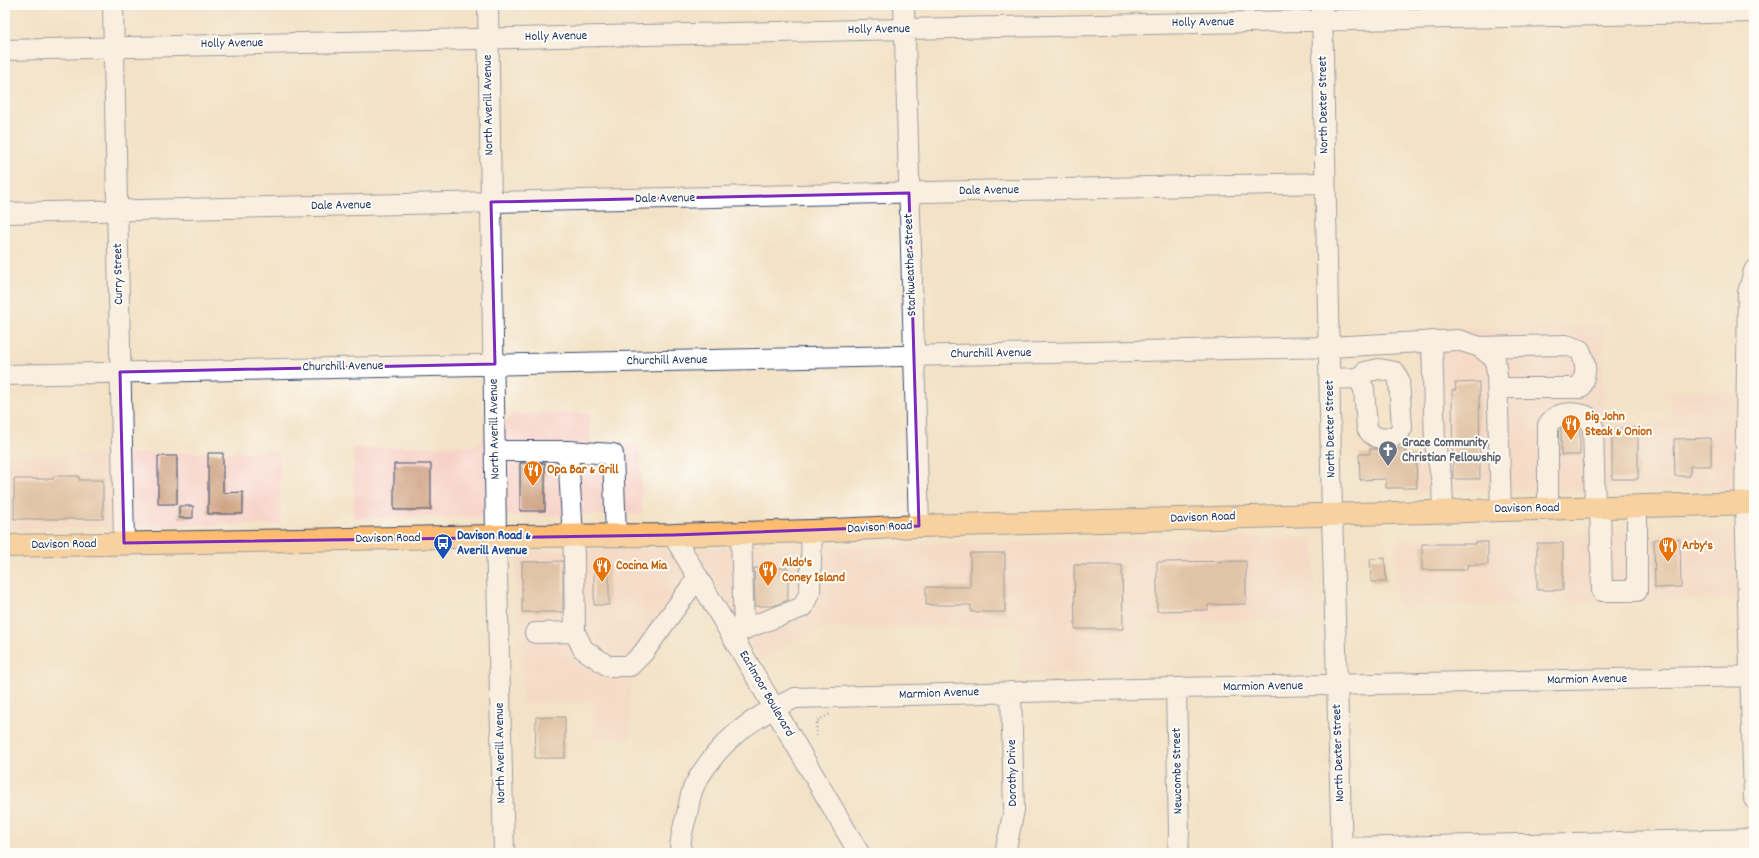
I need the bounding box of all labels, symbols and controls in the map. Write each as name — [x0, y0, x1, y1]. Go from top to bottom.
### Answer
street label: Holly Avenue — [1172, 13, 1235, 33]
street label: Holly Avenue — [848, 20, 911, 40]
street label: Holly Avenue — [525, 27, 588, 47]
street label: Holly Avenue — [201, 34, 264, 54]
street label: North Averill Avenue — [479, 54, 499, 156]
street label: North Dexter Street — [1314, 56, 1334, 154]
street label: Dale Avenue — [959, 181, 1020, 201]
street label: Dale Avenue — [635, 189, 696, 209]
street label: Dale Avenue — [311, 196, 372, 216]
street label: Starkweather Street — [900, 213, 922, 317]
street label: Curry Street — [109, 243, 129, 305]
street label: Churchill Avenue — [950, 344, 1032, 364]
street label: Churchill Avenue — [626, 351, 708, 371]
street label: Churchill Avenue — [302, 357, 384, 377]
street label: North Averill Avenue — [485, 378, 505, 480]
street label: North Dexter Street — [1321, 380, 1341, 478]
place label: Big John Steak & Onion — [1585, 408, 1652, 442]
restaurant icon: Big John Steak & Onion — [1560, 413, 1582, 441]
place label: Grace Community Christian Fellowship — [1402, 434, 1501, 468]
church icon: Grace Community Christian Fellowship — [1377, 439, 1399, 467]
restaurant icon: Opa Bar & Grill — [522, 459, 544, 487]
place label: Opa Bar & Grill — [547, 461, 619, 480]
street label: Davison Road — [1494, 499, 1560, 519]
street label: Davison Road — [1170, 507, 1236, 529]
street label: Davison Road — [847, 517, 913, 539]
place label: Davison Road & Averill Avenue — [457, 527, 531, 561]
street label: Davison Road — [355, 529, 421, 549]
bus stop icon: Davison Road & Averill Avenue — [432, 532, 454, 560]
street label: Davison Road — [31, 535, 97, 555]
restaurant icon: Arby's — [1657, 535, 1679, 563]
place label: Arby's — [1682, 537, 1713, 556]
place label: Aldo's Coney Island — [782, 554, 845, 588]
restaurant icon: Cocina Mia — [591, 555, 613, 583]
place label: Cocina Mia — [616, 557, 668, 576]
restaurant icon: Aldo's Coney Island — [757, 559, 779, 587]
street label: Earlmoor Boulevard — [734, 647, 798, 741]
street label: Marmion Avenue — [1547, 670, 1628, 690]
street label: Marmion Avenue — [1223, 677, 1304, 697]
street label: Marmion Avenue — [899, 683, 980, 705]
street label: North Averill Avenue — [491, 702, 511, 804]
street label: North Dexter Street — [1328, 704, 1350, 802]
street label: Newcombe Street — [1168, 727, 1188, 814]
street label: Dorothy Drive — [1003, 739, 1023, 807]

